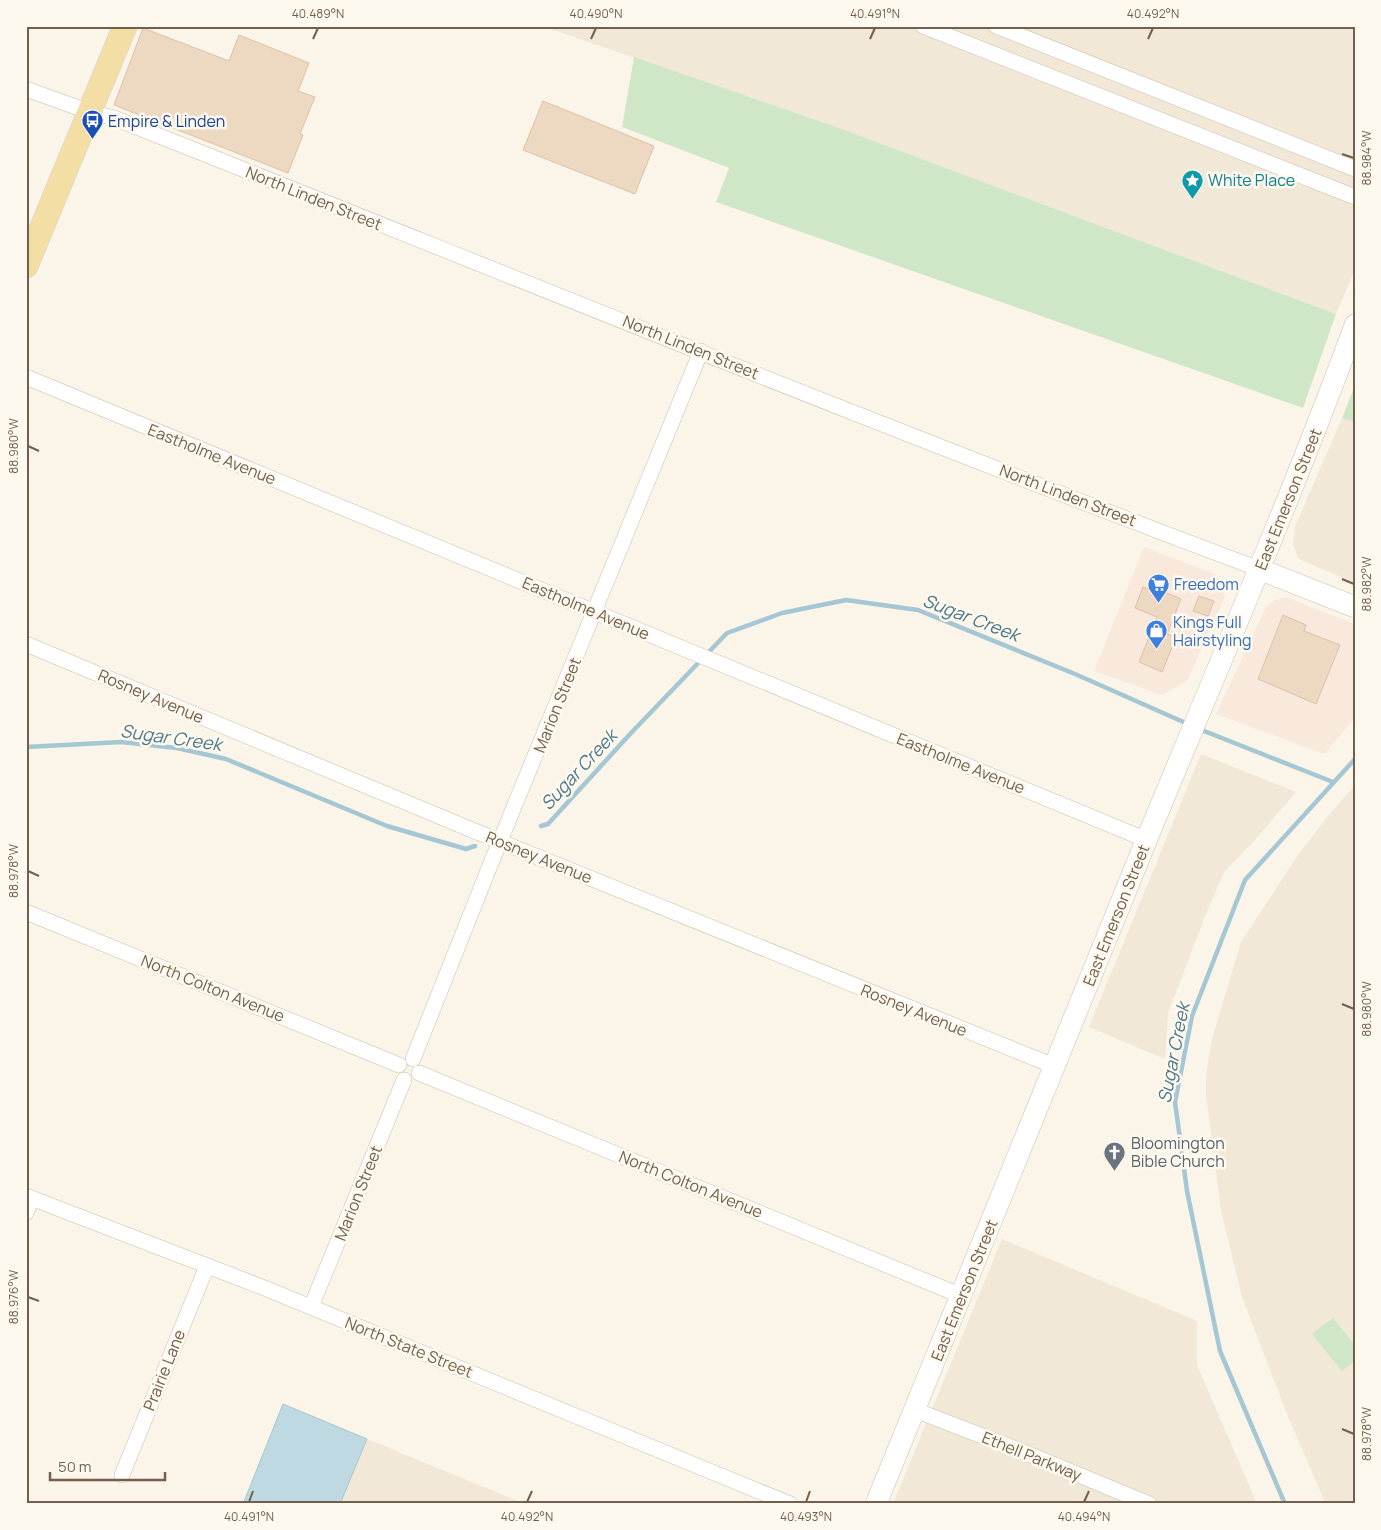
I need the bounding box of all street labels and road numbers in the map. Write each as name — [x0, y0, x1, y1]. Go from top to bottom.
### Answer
street label: North Linden Street — [243, 161, 385, 235]
street label: North Linden Street — [620, 310, 762, 384]
street label: Eastholme Avenue — [145, 418, 279, 490]
street label: East Emerson Street — [1250, 425, 1326, 573]
street label: North Linden Street — [996, 459, 1140, 531]
street label: Eastholme Avenue — [519, 571, 653, 645]
street label: Marion Street — [528, 654, 586, 756]
street label: Rosney Avenue — [95, 664, 207, 728]
street label: Eastholme Avenue — [894, 727, 1028, 799]
street label: Rosney Avenue — [483, 826, 595, 888]
street label: East Emerson Street — [1078, 841, 1154, 989]
street label: North Colton Avenue — [138, 949, 288, 1027]
street label: Rosney Avenue — [858, 979, 970, 1041]
street label: Marion Street — [329, 1142, 387, 1244]
street label: North Colton Avenue — [616, 1145, 766, 1223]
street label: East Emerson Street — [926, 1216, 1002, 1364]
street label: North State Street — [342, 1311, 476, 1383]
street label: Prairie Lane — [138, 1326, 190, 1414]
street label: Ethell Parkway — [979, 1426, 1086, 1486]

